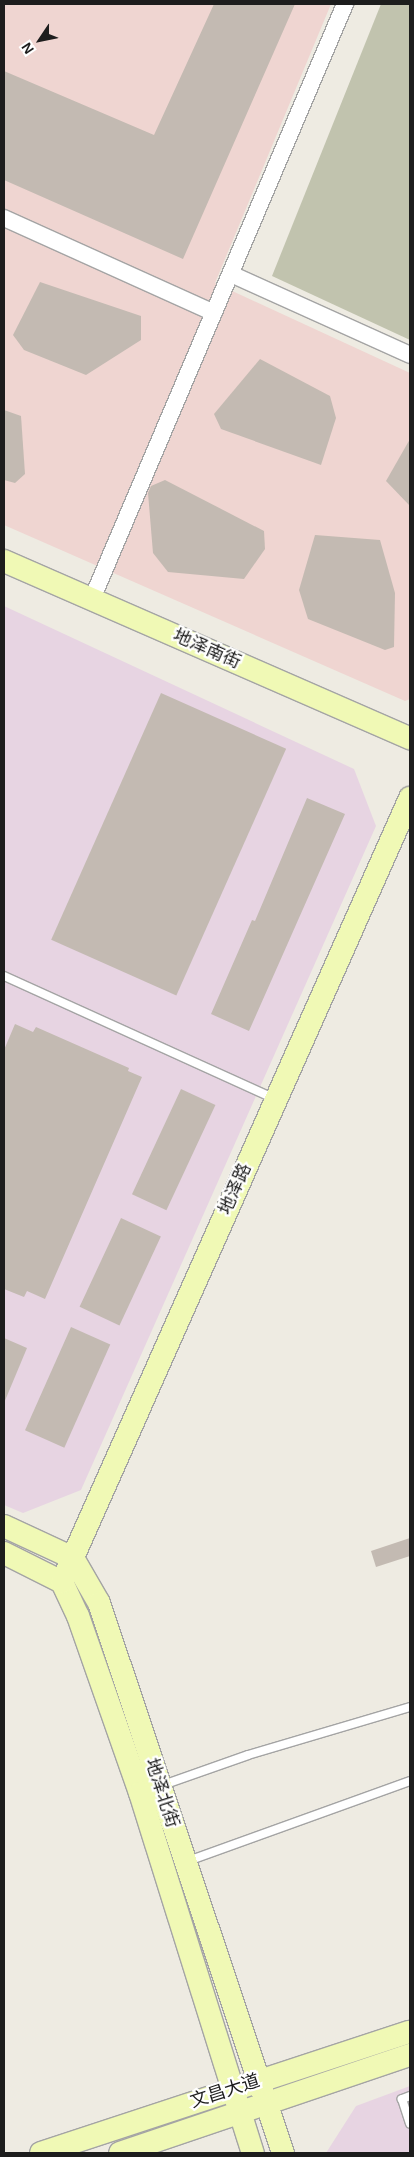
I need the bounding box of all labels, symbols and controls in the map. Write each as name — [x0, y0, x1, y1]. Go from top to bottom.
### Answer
north arrow — [15, 15, 65, 65]
text: N — [18, 40, 37, 57]
street label: 地泽南街 — [170, 624, 244, 674]
street label: 地泽路 — [214, 1160, 256, 1218]
street label: 地泽北街 — [141, 1755, 183, 1831]
street label: 文昌大道 — [187, 2070, 263, 2112]

